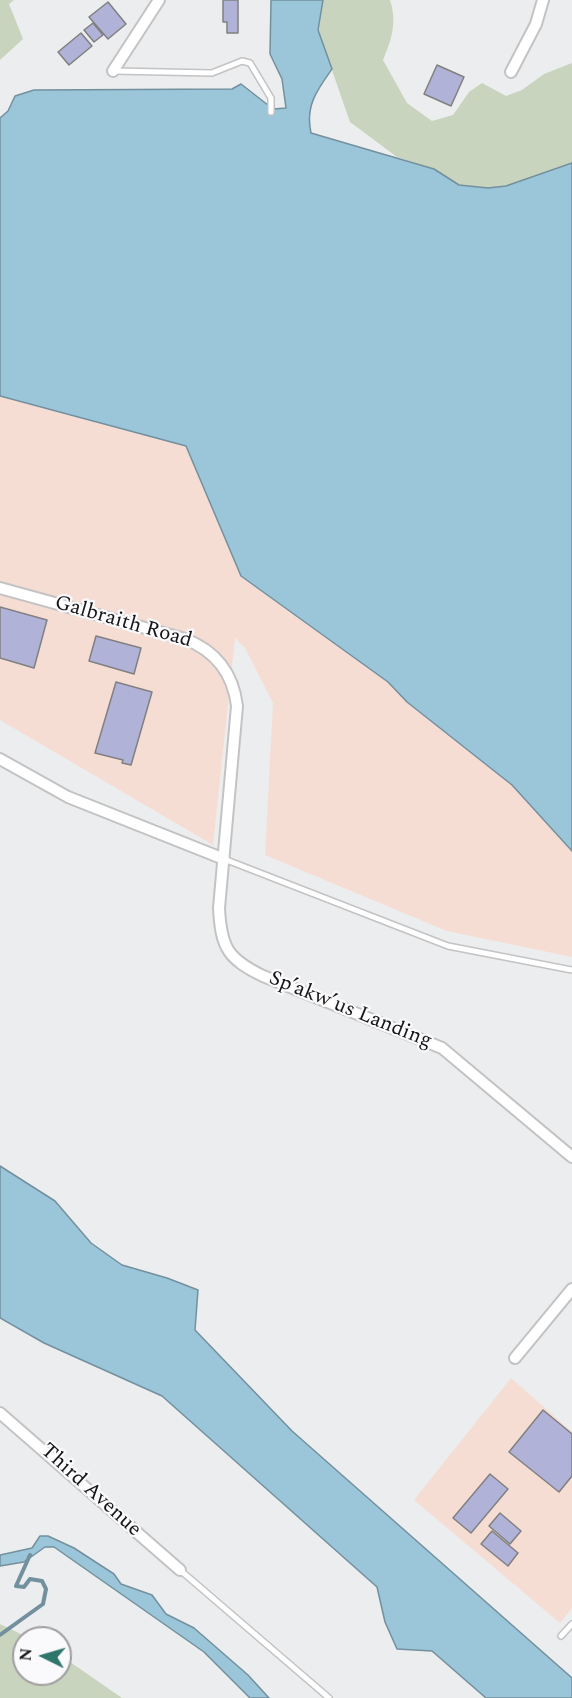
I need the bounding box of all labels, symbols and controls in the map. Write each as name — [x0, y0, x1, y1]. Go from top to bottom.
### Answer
street label: Galbraith Road — [51, 591, 195, 655]
street label: Sp’akw’us Landing — [265, 967, 435, 1055]
street label: Third Avenue — [34, 1439, 146, 1543]
north arrow — [12, 1626, 72, 1686]
text: N — [14, 1647, 39, 1662]

